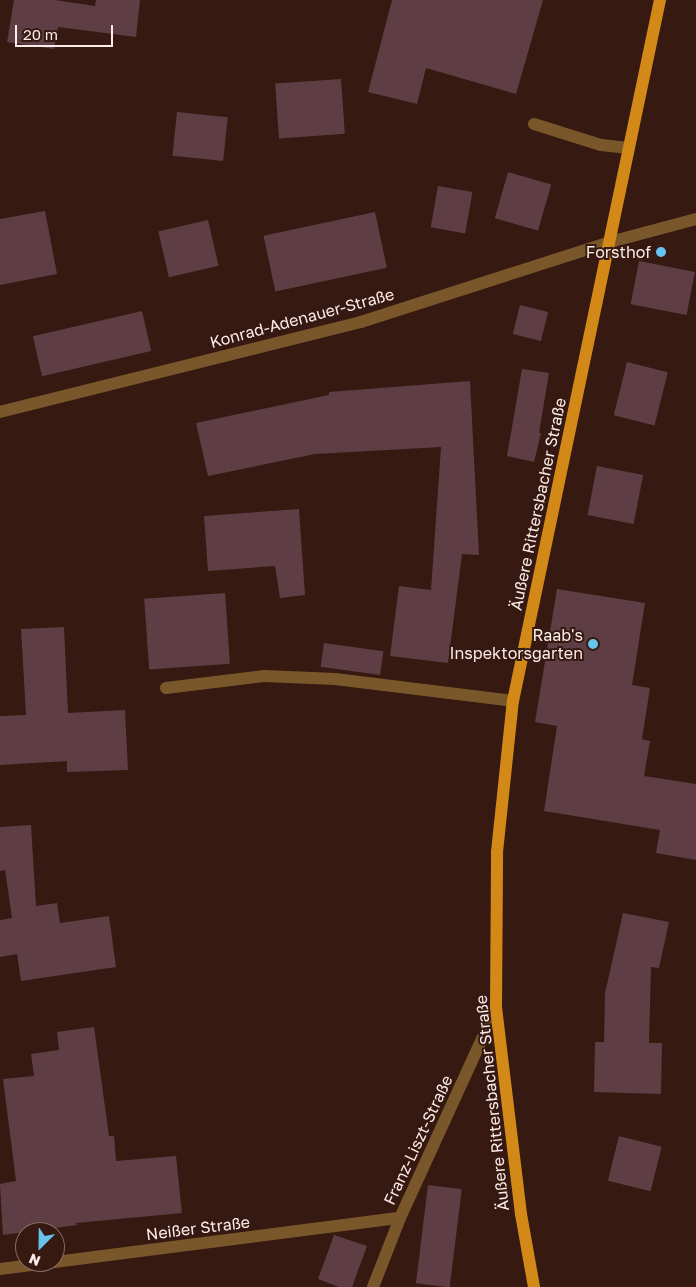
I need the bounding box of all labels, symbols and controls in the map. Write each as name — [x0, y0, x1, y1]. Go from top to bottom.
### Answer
scale bar — [18, 15, 115, 47]
text: 20 m — [23, 25, 58, 43]
place label: Forsthof — [586, 242, 651, 262]
marker: Forsthof — [655, 246, 667, 258]
street label: Konrad-Adenauer-Straße — [208, 284, 396, 352]
street label: Äußere Rittersbacher Straße — [506, 396, 570, 612]
place label: Raab's Inspektorsgarten — [449, 625, 583, 663]
marker: Raab's Inspektorsgarten — [587, 638, 599, 650]
street label: Äußere Rittersbacher Straße — [471, 994, 513, 1212]
street label: Franz-Liszt-Straße — [380, 1072, 456, 1208]
street label: Neißer Straße — [145, 1212, 251, 1244]
north arrow — [15, 1222, 65, 1272]
text: N — [26, 1250, 43, 1270]

